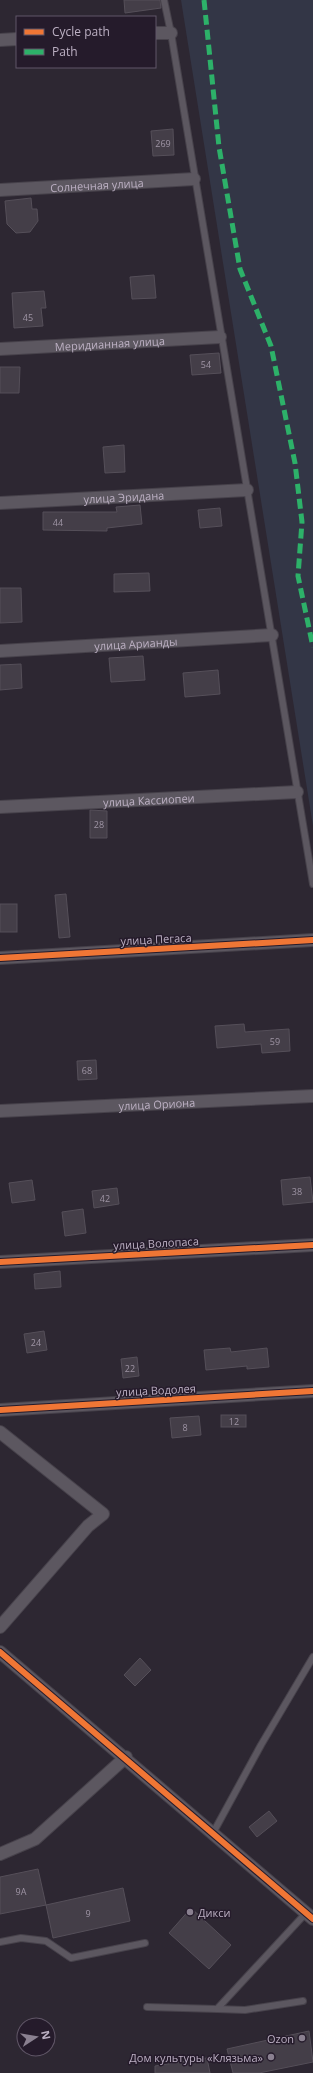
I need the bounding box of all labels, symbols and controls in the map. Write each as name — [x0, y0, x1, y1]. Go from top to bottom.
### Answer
legend — [16, 16, 156, 68]
text: Cycle path — [52, 23, 110, 40]
text: Path — [52, 43, 78, 60]
house number: 269 — [155, 137, 171, 150]
street label: Солнечная улица — [50, 174, 144, 195]
house number: 45 — [23, 311, 33, 324]
street label: Меридианная улица — [54, 333, 165, 353]
house number: 54 — [201, 358, 211, 371]
street label: улица Эридана — [83, 487, 165, 506]
house number: 44 — [53, 516, 63, 529]
street label: улица Арианды — [94, 633, 178, 653]
street label: улица Кассиопеи — [103, 790, 195, 809]
house number: 28 — [94, 818, 104, 831]
street label: улица Пегаса — [120, 930, 192, 948]
house number: 59 — [270, 1035, 280, 1048]
house number: 68 — [82, 1064, 92, 1077]
street label: улица Ориона — [118, 1094, 195, 1113]
house number: 38 — [292, 1185, 302, 1198]
house number: 42 — [100, 1192, 110, 1205]
street label: улица Волопаса — [113, 1233, 199, 1253]
house number: 24 — [31, 1336, 41, 1349]
house number: 22 — [125, 1362, 135, 1375]
street label: улица Водолея — [116, 1380, 196, 1400]
house number: 12 — [229, 1415, 239, 1428]
house number: 8 — [182, 1421, 188, 1434]
house number: 9А — [16, 1885, 27, 1898]
place label: Дикси — [198, 1905, 230, 1920]
house number: 9 — [85, 1907, 91, 1920]
marker: Дикси — [185, 1907, 195, 1917]
north arrow — [16, 2017, 56, 2057]
text: N — [38, 2029, 55, 2041]
place label: Ozon — [267, 2031, 294, 2046]
marker: Ozon — [297, 2033, 307, 2043]
place label: Дом культуры «Клязьма» — [129, 2050, 264, 2065]
marker: Дом культуры «Клязьма» — [266, 2052, 276, 2062]

